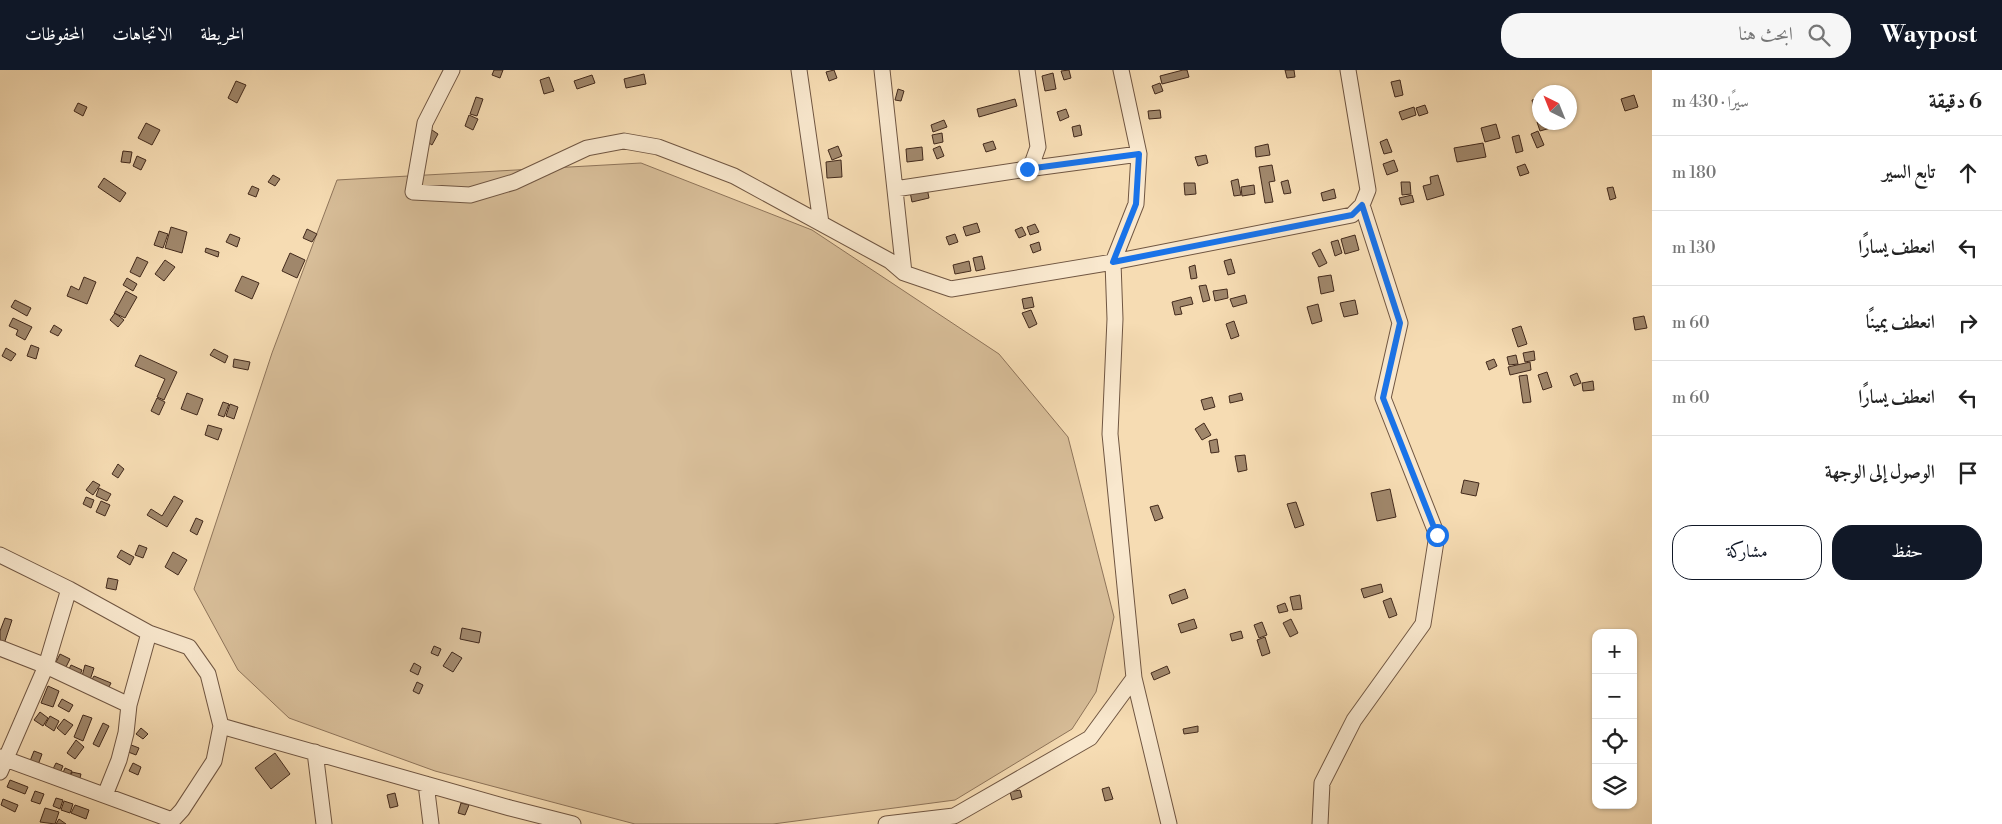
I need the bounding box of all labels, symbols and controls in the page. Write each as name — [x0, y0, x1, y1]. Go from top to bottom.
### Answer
search box — [1501, 13, 1851, 58]
text: Waypost — [1881, 20, 1977, 50]
icon: search — [1805, 21, 1833, 49]
text: ابحث هنا — [1738, 22, 1793, 46]
text: المحفوظات — [25, 23, 84, 46]
text: الاتجاهات — [112, 23, 172, 46]
text: الخريطة — [200, 23, 244, 46]
north arrow — [1532, 85, 1577, 130]
text: 6 دقيقة — [1929, 89, 1982, 115]
text: سيرًا · 430 m — [1672, 92, 1749, 112]
route end — [1016, 158, 1039, 181]
icon: ahead — [1954, 159, 1982, 187]
text: تابع السير — [1882, 160, 1935, 184]
text: 180 m — [1672, 163, 1716, 183]
icon: left — [1954, 234, 1982, 262]
text: انعطف يسارًا — [1858, 235, 1935, 259]
text: 130 m — [1672, 238, 1716, 258]
icon: right — [1954, 309, 1982, 337]
text: انعطف يمينًا — [1866, 310, 1935, 334]
text: 60 m — [1672, 313, 1710, 333]
icon: left — [1954, 384, 1982, 412]
text: انعطف يسارًا — [1858, 385, 1935, 409]
text: 60 m — [1672, 388, 1710, 408]
icon: arrive — [1954, 459, 1982, 487]
text: الوصول إلى الوجهة — [1825, 460, 1935, 484]
route start — [1426, 524, 1449, 547]
button: مشاركة — [1672, 525, 1822, 580]
button: حفظ — [1832, 525, 1982, 580]
map controls — [1592, 629, 1637, 809]
button: + — [1592, 629, 1637, 674]
button: − — [1592, 674, 1637, 719]
button: locate — [1592, 719, 1637, 764]
button: layers — [1592, 764, 1637, 809]

